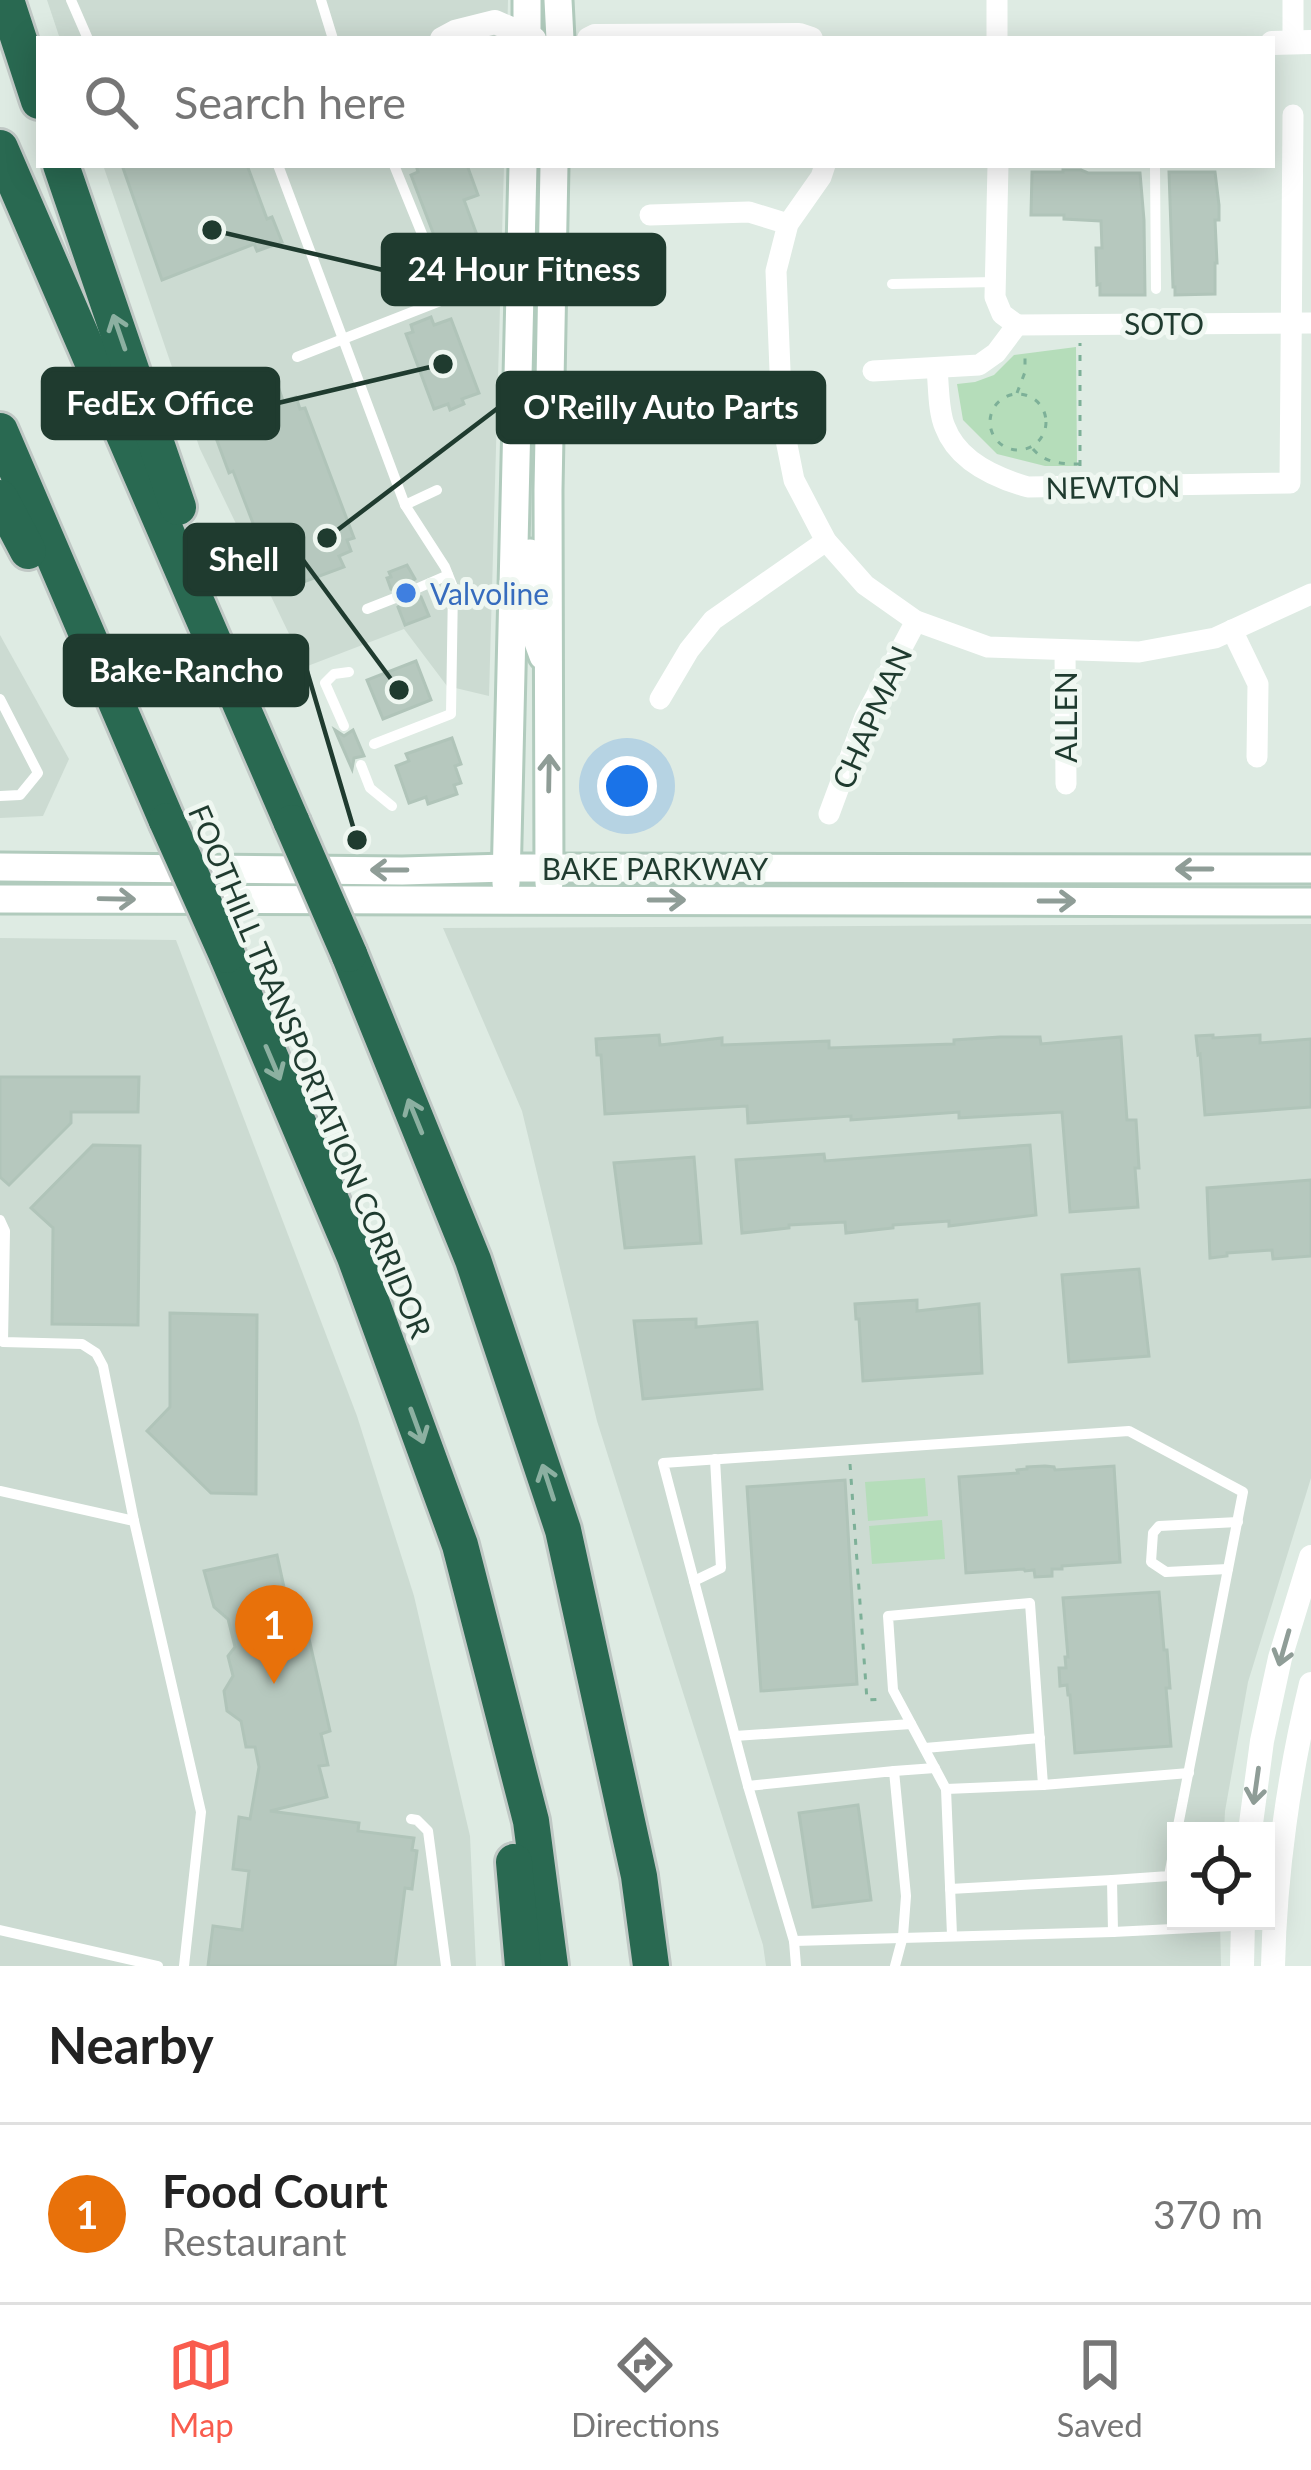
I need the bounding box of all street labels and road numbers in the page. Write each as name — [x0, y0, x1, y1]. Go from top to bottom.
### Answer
street label: SOTO — [1124, 305, 1204, 341]
street label: NEWTON — [1045, 467, 1181, 505]
street label: CHAPMAN — [824, 640, 918, 794]
street label: ALLEN — [1047, 671, 1083, 763]
street label: FOOTHILL TRANSPORTATION CORRIDOR — [182, 799, 440, 1343]
street label: BAKE PARKWAY — [542, 850, 769, 886]

